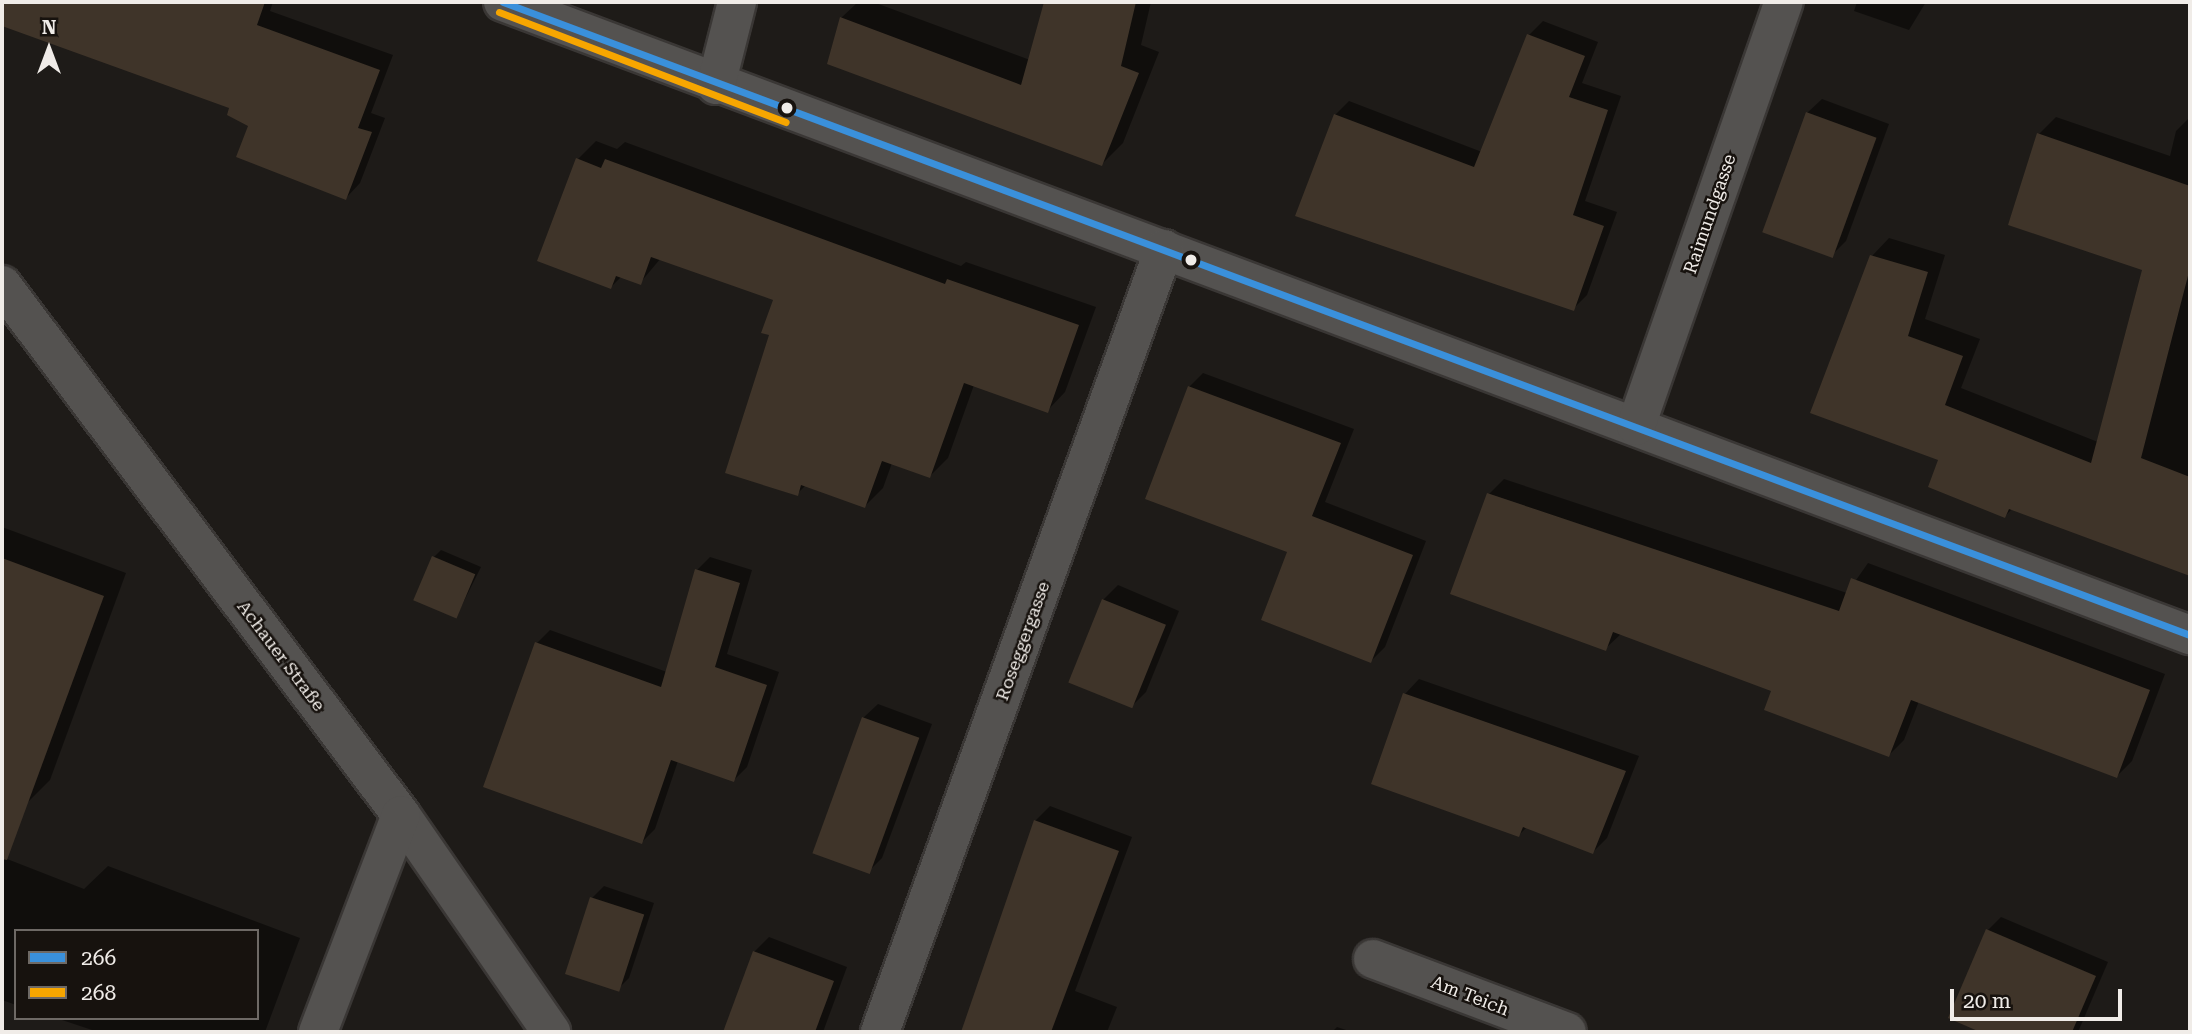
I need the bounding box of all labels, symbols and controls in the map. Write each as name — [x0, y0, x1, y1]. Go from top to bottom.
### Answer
north arrow — [14, 14, 84, 84]
text: N — [42, 16, 56, 39]
unlabelled marker — [780, 101, 794, 115]
street label: Raimundgasse — [1679, 151, 1741, 277]
unlabelled marker — [1184, 253, 1198, 267]
street label: Roseggergasse — [991, 578, 1055, 704]
street label: Achauer Straße — [232, 596, 330, 716]
legend — [14, 929, 259, 1020]
text: 266 — [81, 946, 116, 970]
street label: Am Teich — [1428, 971, 1512, 1021]
scale bar — [1954, 974, 2126, 1018]
text: 268 — [81, 981, 116, 1005]
text: 20 m — [1963, 989, 2011, 1013]

